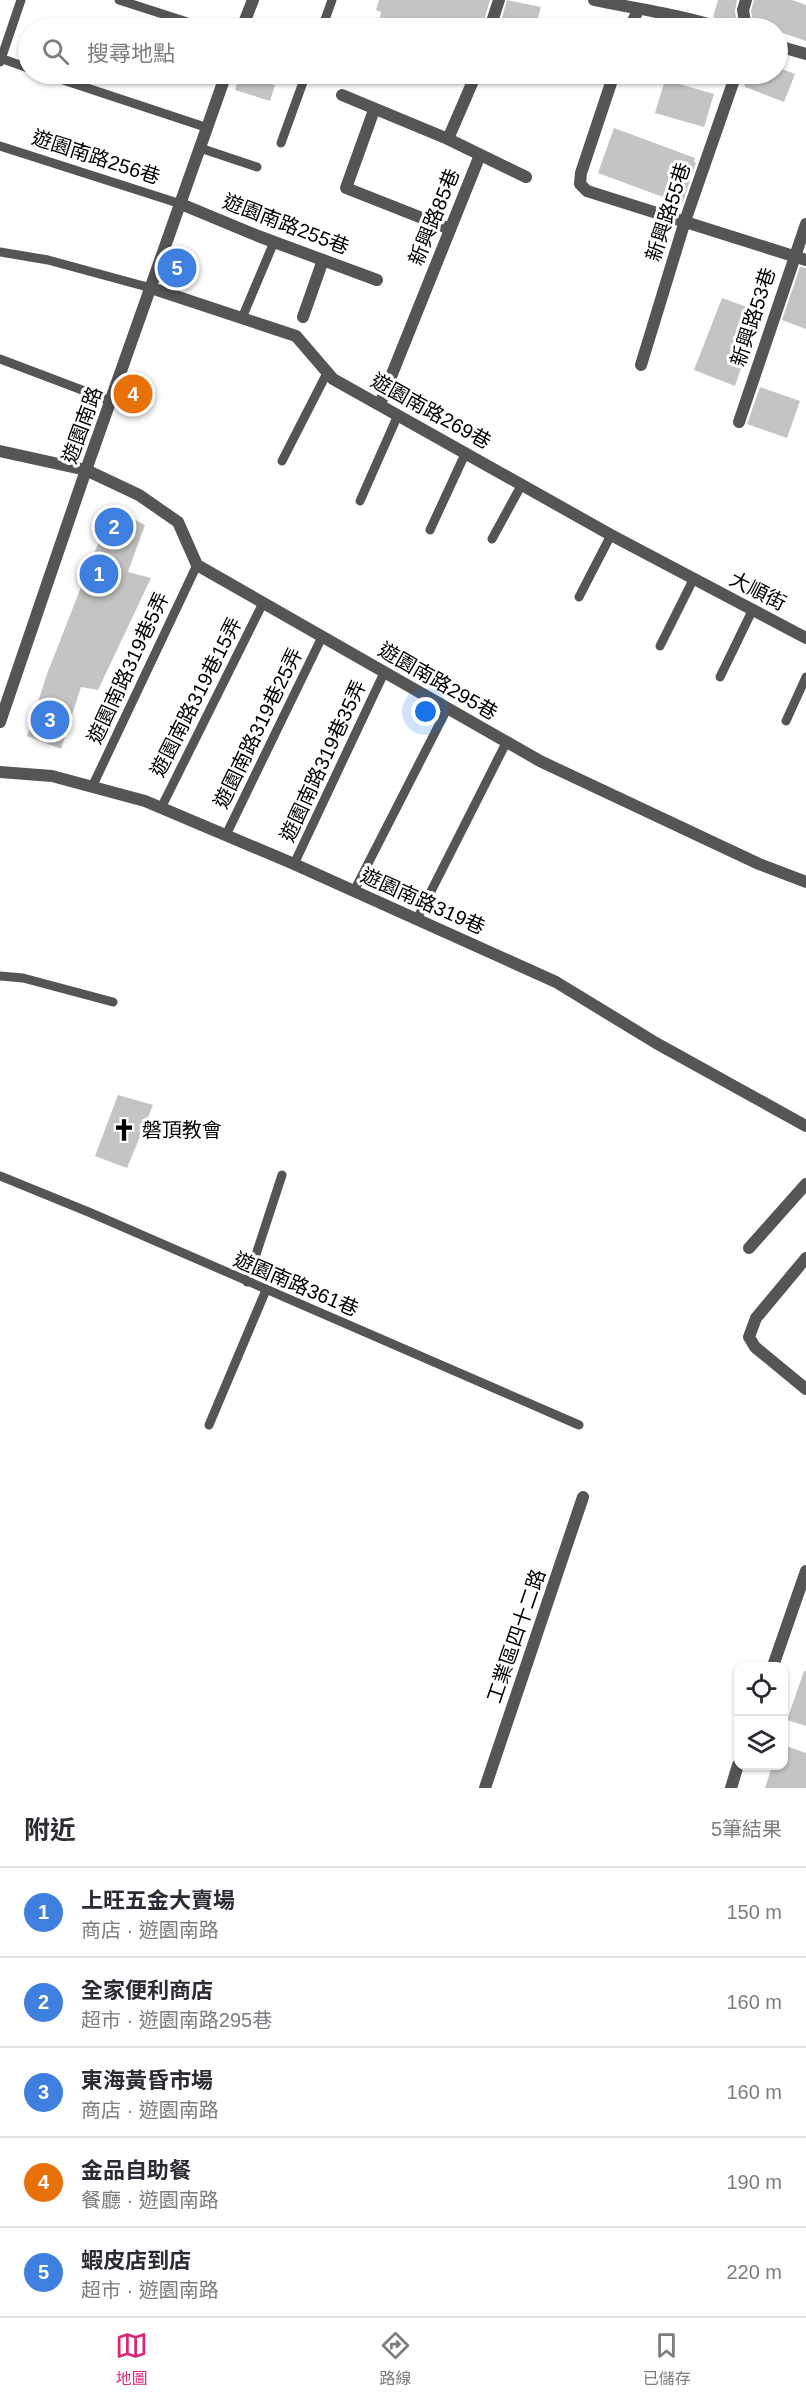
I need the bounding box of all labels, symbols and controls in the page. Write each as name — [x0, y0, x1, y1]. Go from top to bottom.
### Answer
search box — [18, 18, 788, 84]
icon: search — [39, 35, 72, 68]
text: 搜尋地點 — [87, 41, 175, 66]
street label: 遊園南路256巷 — [29, 126, 163, 188]
street label: 新興路55巷 — [642, 160, 694, 264]
street label: 新興路85巷 — [405, 165, 463, 269]
street label: 遊園南路255巷 — [220, 190, 352, 258]
pin: 5 — [158, 246, 196, 290]
street label: 新興路53巷 — [727, 265, 779, 369]
street label: 遊園南路269巷 — [367, 369, 495, 453]
pin: 4 — [114, 372, 152, 416]
street label: 遊園南路 — [58, 384, 106, 466]
pin: 2 — [94, 504, 134, 550]
pin: 1 — [80, 552, 118, 596]
street label: 大順街 — [726, 568, 790, 614]
street label: 遊園南路319巷5弄 — [83, 589, 173, 747]
street label: 遊園南路319巷15弄 — [146, 614, 246, 780]
street label: 遊園南路295巷 — [375, 638, 501, 724]
street label: 遊園南路319巷25弄 — [210, 644, 306, 812]
street label: 遊園南路319巷35弄 — [276, 677, 370, 845]
your location — [411, 697, 440, 726]
pin: 3 — [31, 698, 70, 742]
street label: 遊園南路319巷 — [358, 864, 488, 938]
church icon: 磐頂教會 — [111, 1117, 137, 1143]
place label: 磐頂教會 — [142, 1119, 222, 1141]
street label: 遊園南路361巷 — [230, 1248, 362, 1320]
street label: 工業區四十二路 — [483, 1566, 549, 1706]
map controls — [734, 1662, 788, 1770]
button: locate — [734, 1662, 788, 1716]
button: layers — [734, 1716, 788, 1770]
text: 附近 — [24, 1815, 76, 1845]
text: 5筆結果 — [711, 1818, 782, 1840]
text: 上旺五金大賣場 — [81, 1888, 235, 1913]
text: 1 — [38, 1901, 49, 1923]
text: 150 m — [726, 1901, 782, 1923]
text: 商店 · 遊園南路 — [81, 1919, 219, 1941]
text: 全家便利商店 — [81, 1978, 213, 2003]
text: 2 — [38, 1991, 49, 2013]
text: 160 m — [726, 1991, 782, 2013]
text: 超市 · 遊園南路295巷 — [81, 2009, 272, 2031]
text: 東海黃昏市場 — [81, 2068, 213, 2093]
text: 3 — [38, 2081, 49, 2103]
text: 160 m — [726, 2081, 782, 2103]
text: 商店 · 遊園南路 — [81, 2099, 219, 2121]
text: 金品自助餐 — [81, 2158, 191, 2183]
text: 4 — [38, 2171, 49, 2193]
text: 190 m — [726, 2171, 782, 2193]
text: 餐廳 · 遊園南路 — [81, 2189, 219, 2211]
text: 蝦皮店到店 — [81, 2248, 191, 2273]
text: 5 — [38, 2261, 49, 2283]
text: 220 m — [726, 2261, 782, 2283]
text: 超市 · 遊園南路 — [81, 2279, 219, 2301]
tab: 地圖 — [115, 2329, 148, 2389]
tab: 路線 — [379, 2329, 412, 2389]
tab: 已儲存 — [643, 2329, 691, 2389]

